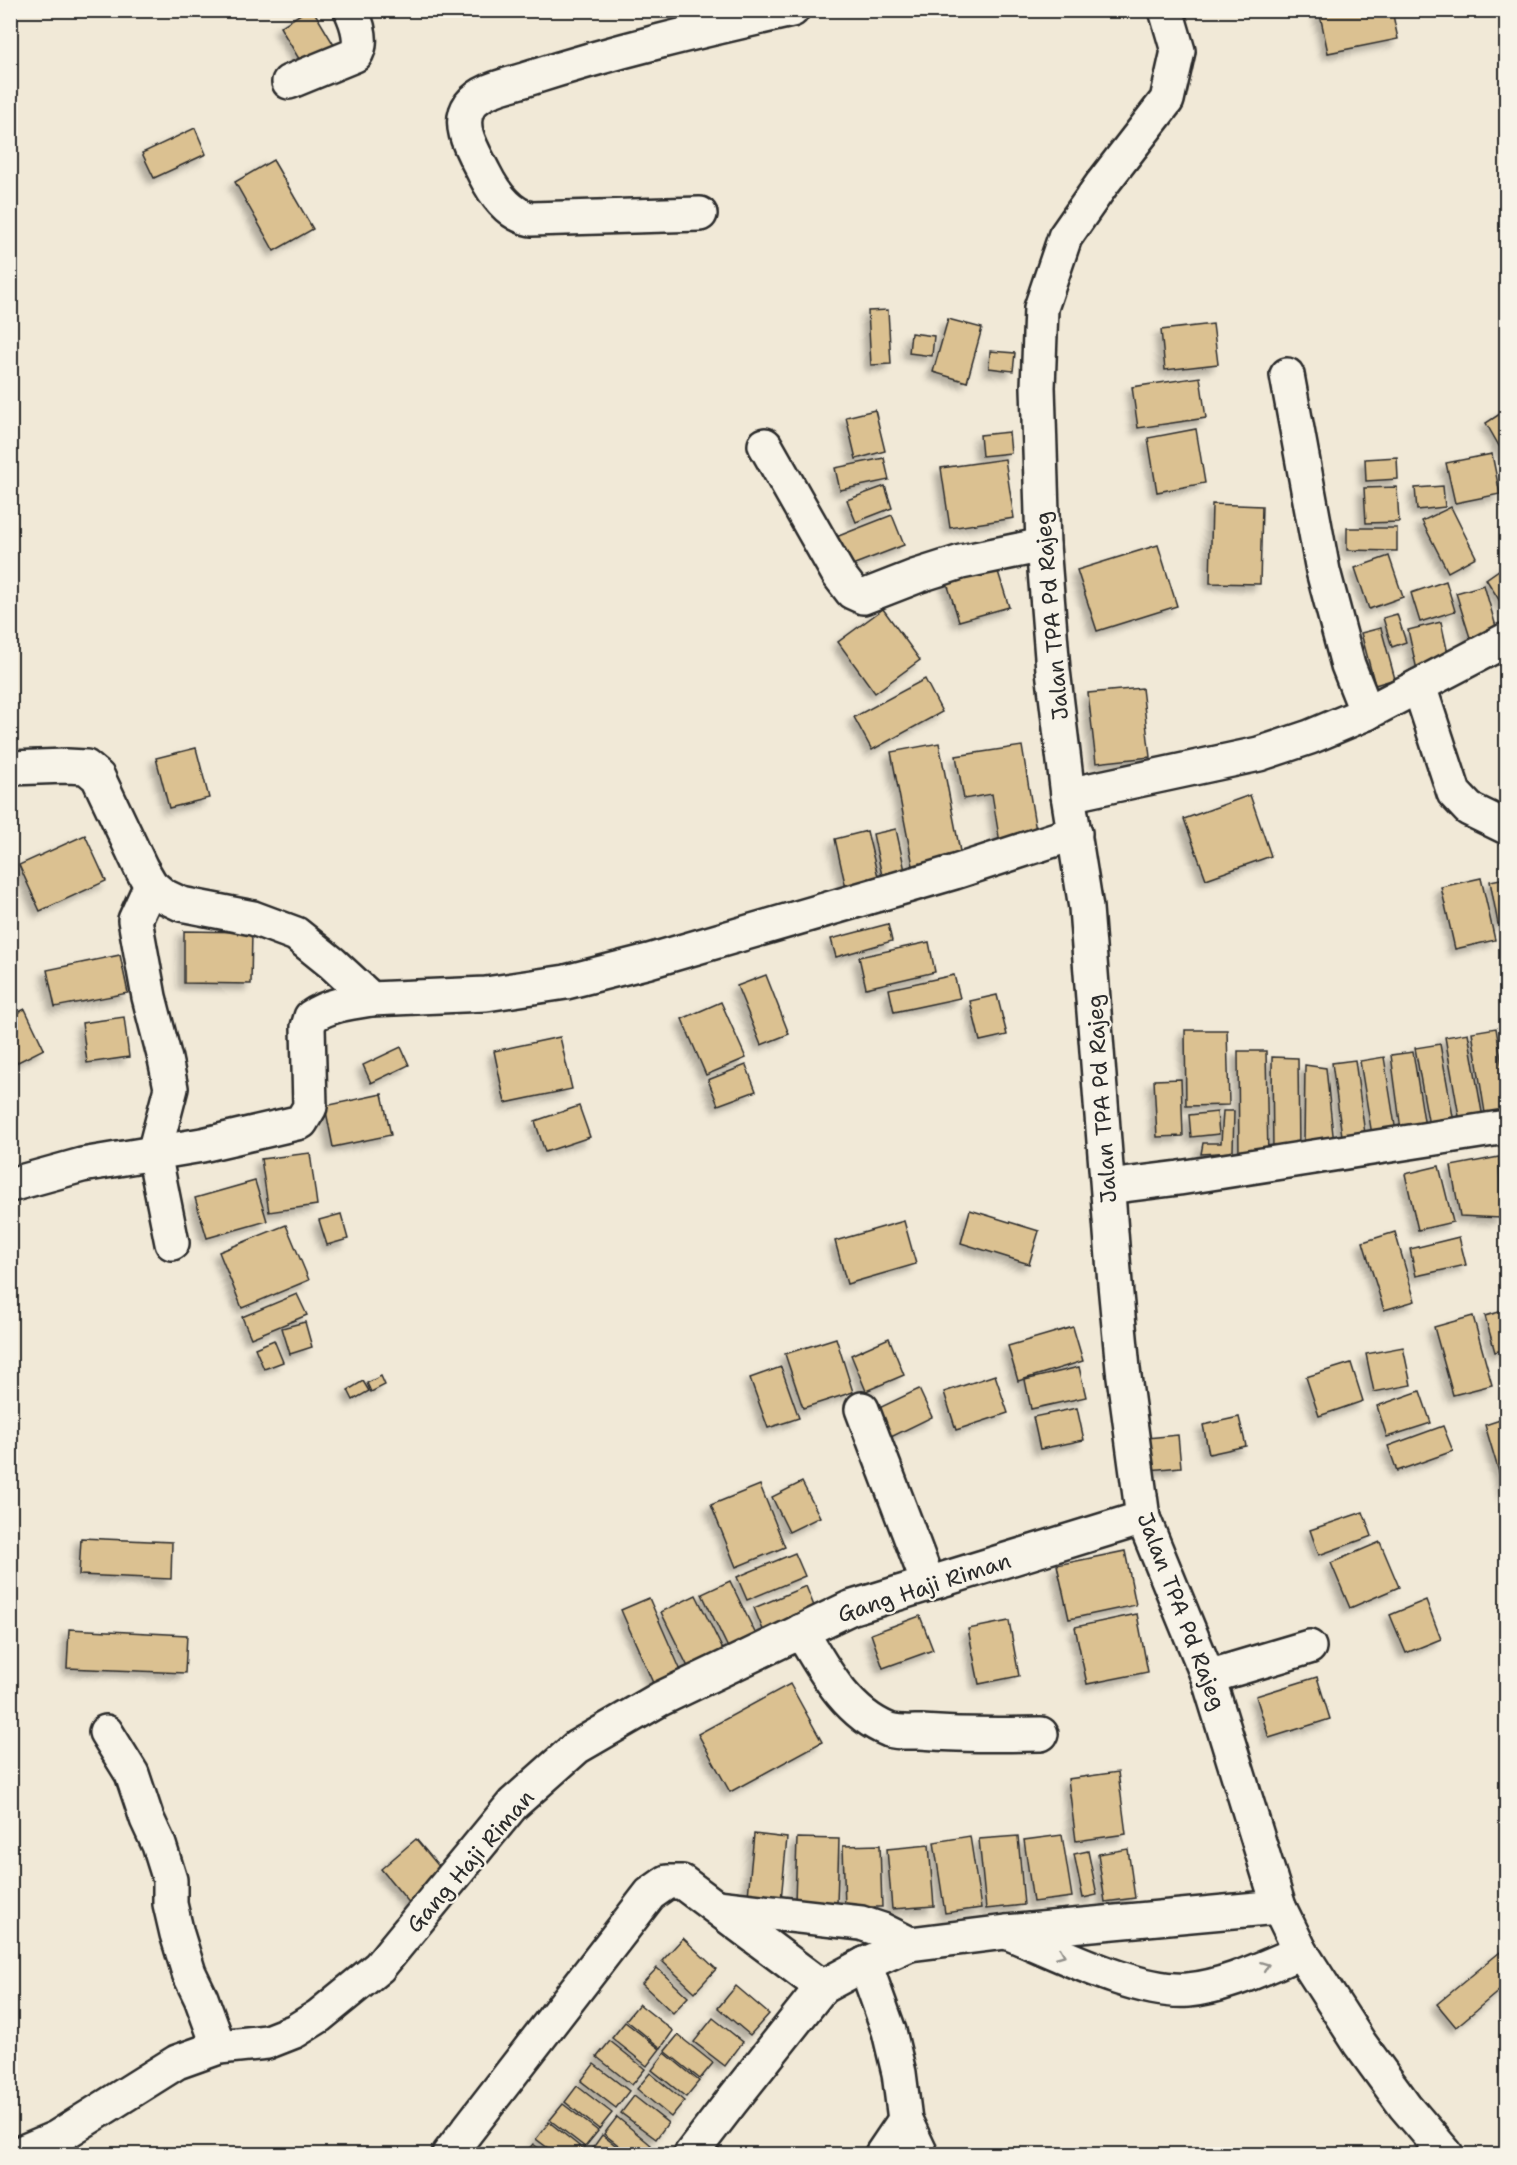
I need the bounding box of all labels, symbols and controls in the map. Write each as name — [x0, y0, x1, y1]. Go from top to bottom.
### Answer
street label: Jalan TPA Pd Rajeg — [1028, 511, 1075, 721]
street label: Jalan TPA Pd Rajeg — [1080, 994, 1123, 1204]
street label: Jalan TPA Pd Rajeg — [1131, 1508, 1233, 1714]
street label: Gang Haji Riman — [834, 1546, 1014, 1629]
street label: Gang Haji Riman — [400, 1784, 541, 1939]
one-way arrow — [1054, 1947, 1065, 1959]
one-way arrow — [1259, 1961, 1270, 1973]

